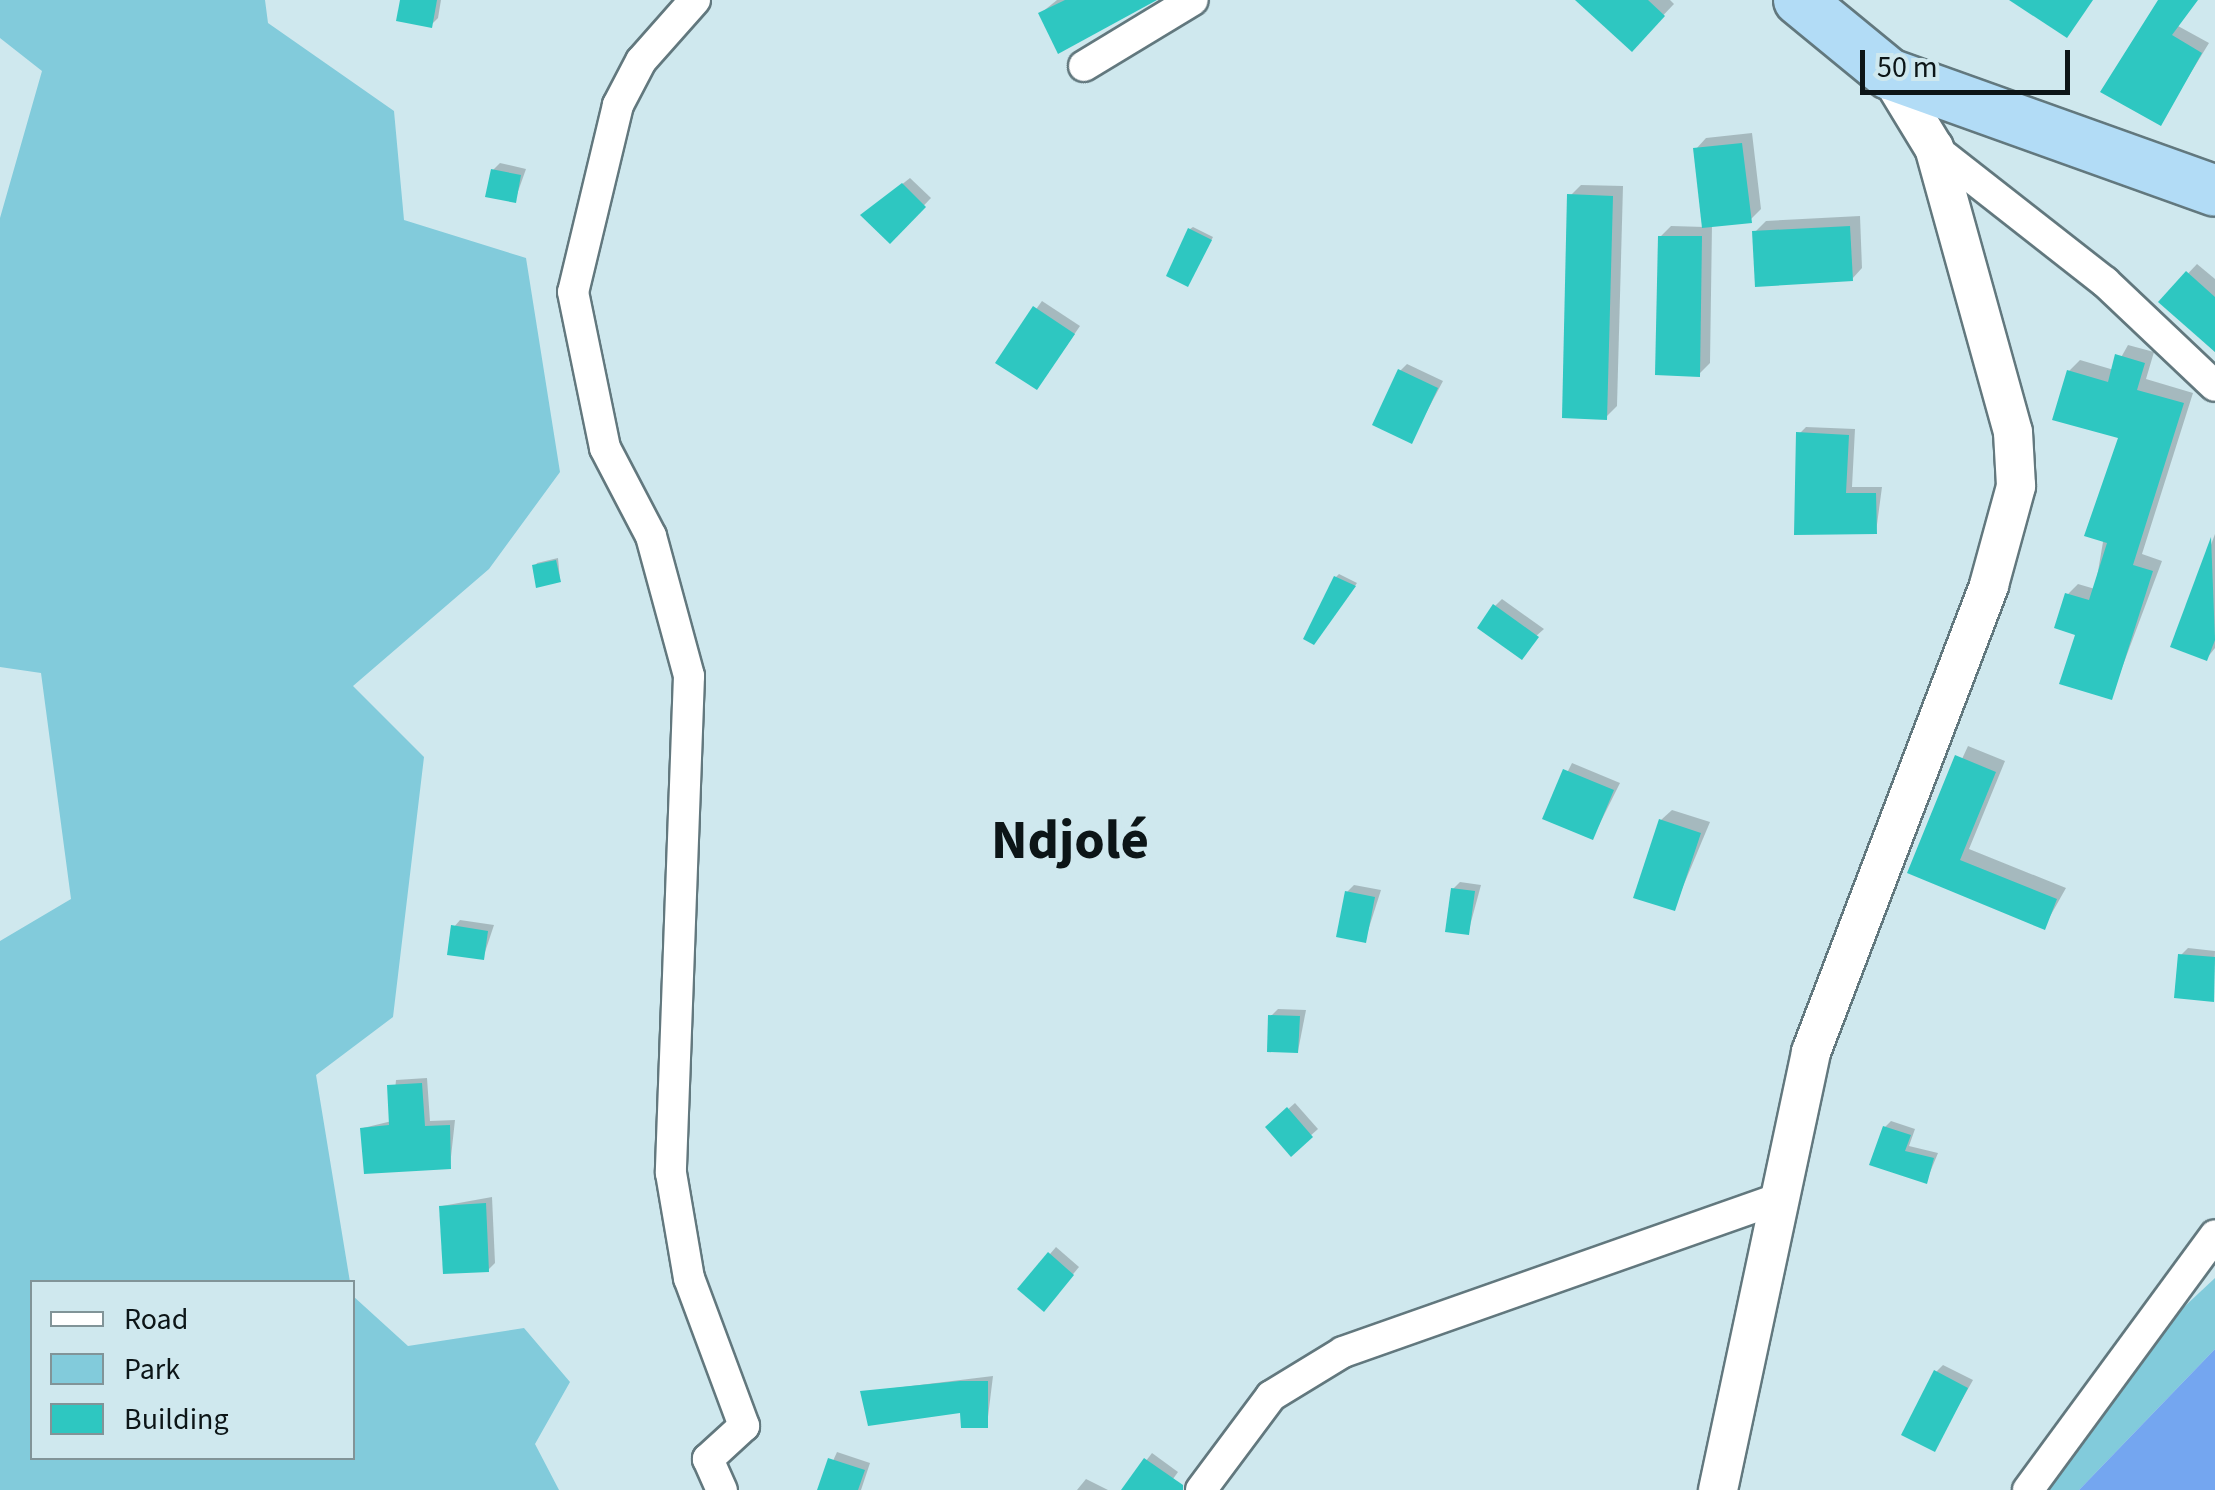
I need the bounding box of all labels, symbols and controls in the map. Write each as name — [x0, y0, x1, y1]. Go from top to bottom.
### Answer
scale bar — [1865, 30, 2075, 92]
text: 50 m — [1877, 46, 1938, 89]
district label: Ndjolé — [991, 809, 1149, 875]
legend — [30, 1280, 355, 1460]
text: Road — [124, 1298, 188, 1341]
text: Park — [124, 1348, 180, 1391]
text: Building — [124, 1398, 229, 1441]

